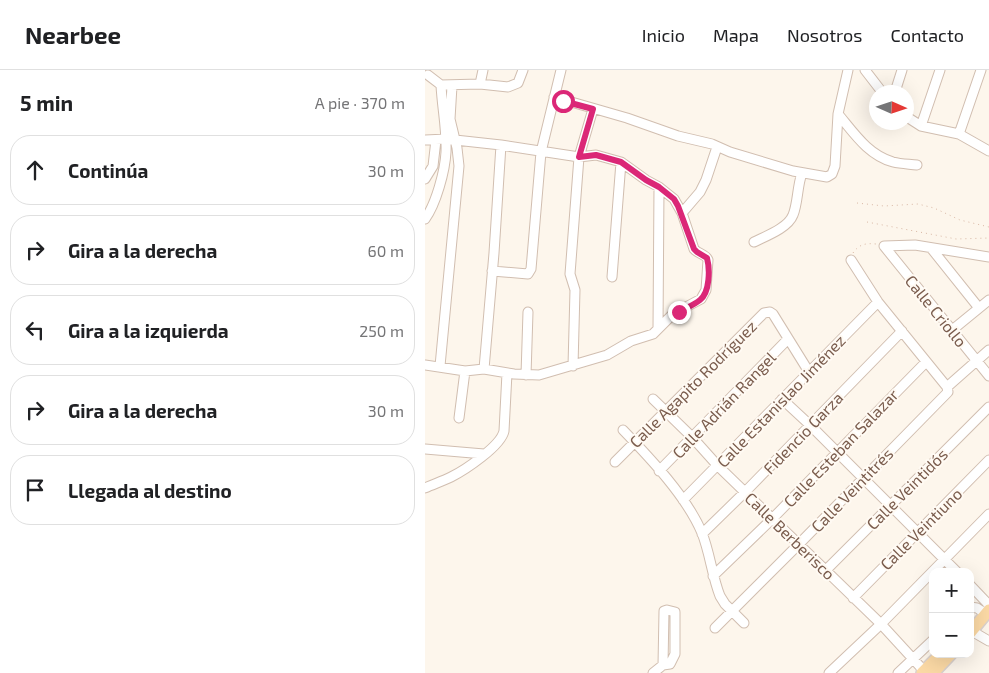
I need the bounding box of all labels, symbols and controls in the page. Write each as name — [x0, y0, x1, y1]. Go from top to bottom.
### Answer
text: Nearbee — [25, 20, 121, 49]
text: Inicio — [642, 24, 685, 46]
text: Mapa — [713, 24, 759, 46]
text: Nosotros — [787, 24, 862, 46]
text: Contacto — [890, 24, 964, 46]
north arrow — [869, 85, 914, 130]
text: 5 min — [20, 90, 73, 115]
route start — [552, 90, 575, 113]
text: A pie · 370 m — [315, 93, 405, 112]
icon: ahead — [21, 156, 49, 184]
text: Continúa — [68, 159, 148, 182]
text: 30 m — [368, 161, 404, 180]
icon: right — [21, 236, 49, 264]
text: Gira a la derecha — [68, 239, 217, 262]
text: 60 m — [368, 241, 404, 260]
street label: Calle Criollo — [902, 271, 971, 350]
route end — [668, 301, 691, 324]
icon: left — [21, 316, 49, 344]
street label: Calle Agapito Rodríguez — [625, 316, 760, 451]
text: Gira a la izquierda — [68, 319, 229, 342]
text: 250 m — [359, 321, 404, 340]
street label: Calle Estanislao Jiménez — [712, 330, 849, 471]
street label: Calle Adrián Rangel — [668, 347, 779, 462]
street label: Calle Esteban Salazar — [779, 384, 902, 511]
street label: Fidencio Garza — [759, 388, 846, 477]
icon: right — [21, 396, 49, 424]
text: Gira a la derecha — [68, 399, 217, 422]
text: 30 m — [368, 401, 404, 420]
street label: Calle Veintitrés — [807, 444, 896, 536]
street label: Calle Veintidós — [862, 444, 951, 533]
icon: arrive — [21, 476, 49, 504]
text: Llegada al destino — [68, 479, 232, 502]
street label: Calle Veintiuno — [876, 484, 965, 573]
street label: Calle Berberisco — [741, 488, 839, 583]
map controls — [929, 568, 974, 658]
button: + — [929, 568, 974, 613]
button: − — [929, 613, 974, 658]

